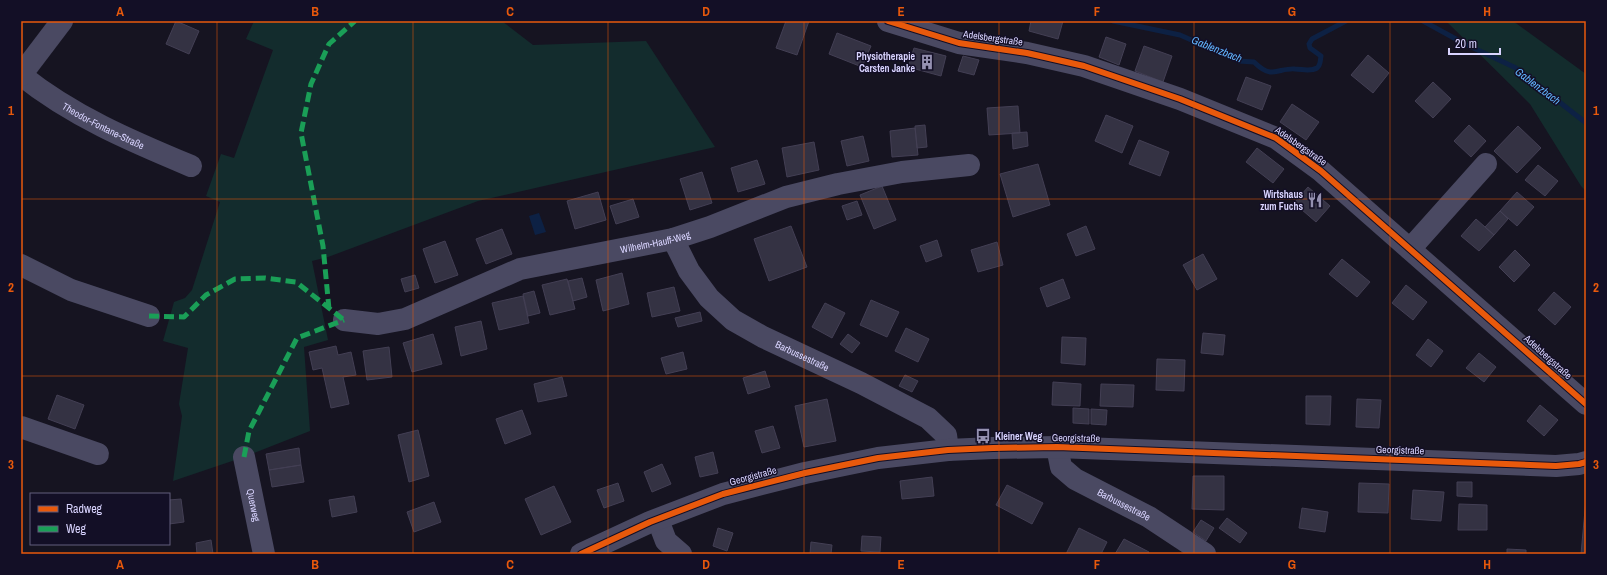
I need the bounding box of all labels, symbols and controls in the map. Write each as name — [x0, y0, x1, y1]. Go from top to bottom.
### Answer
text: A — [116, 3, 124, 20]
text: B — [311, 3, 319, 20]
text: C — [506, 3, 514, 20]
text: D — [702, 3, 710, 20]
text: E — [897, 3, 905, 20]
text: F — [1094, 3, 1101, 20]
text: G — [1288, 3, 1296, 20]
text: H — [1483, 3, 1491, 20]
street label: Adelsbergstraße — [961, 27, 1024, 49]
scale bar — [1449, 30, 1500, 56]
water label: Gablenzbach — [1190, 33, 1244, 65]
text: 20 m — [1455, 36, 1477, 52]
place label: Physiotherapie Carsten Janke — [856, 50, 915, 75]
building icon: Physiotherapie Carsten Janke — [918, 53, 936, 71]
water label: Gablenzbach — [1513, 64, 1563, 108]
street label: Theodor-Fontane-Straße — [60, 99, 147, 152]
text: 1 — [8, 102, 14, 119]
text: 1 — [1593, 102, 1599, 119]
street label: Adelsbergstraße — [1272, 123, 1330, 169]
place label: Wirtshaus zum Fuchs — [1260, 188, 1303, 213]
restaurant icon: Wirtshaus zum Fuchs — [1306, 191, 1324, 209]
street label: Wilhelm-Hauff-Weg — [619, 227, 692, 256]
text: 2 — [8, 279, 14, 296]
text: 2 — [1593, 279, 1599, 296]
street label: Adelsbergstraße — [1521, 331, 1575, 382]
street label: Barbussestraße — [773, 337, 832, 374]
bus stop icon: Kleiner Weg — [974, 427, 992, 445]
place label: Kleiner Weg — [995, 430, 1042, 443]
street label: Georgistraße — [1052, 431, 1101, 445]
street label: Georgistraße — [1376, 443, 1425, 457]
text: 3 — [8, 456, 14, 473]
text: 3 — [1593, 456, 1599, 473]
street label: Georgistraße — [728, 463, 778, 489]
street label: Barbussestraße — [1095, 485, 1153, 523]
street label: Querweg — [244, 487, 264, 523]
legend — [30, 493, 170, 545]
text: Radweg — [66, 501, 103, 517]
text: Weg — [66, 521, 87, 537]
text: A — [116, 556, 124, 573]
text: B — [311, 556, 319, 573]
text: C — [506, 556, 514, 573]
text: D — [702, 556, 710, 573]
text: E — [897, 556, 905, 573]
text: F — [1094, 556, 1101, 573]
text: G — [1288, 556, 1296, 573]
text: H — [1483, 556, 1491, 573]

